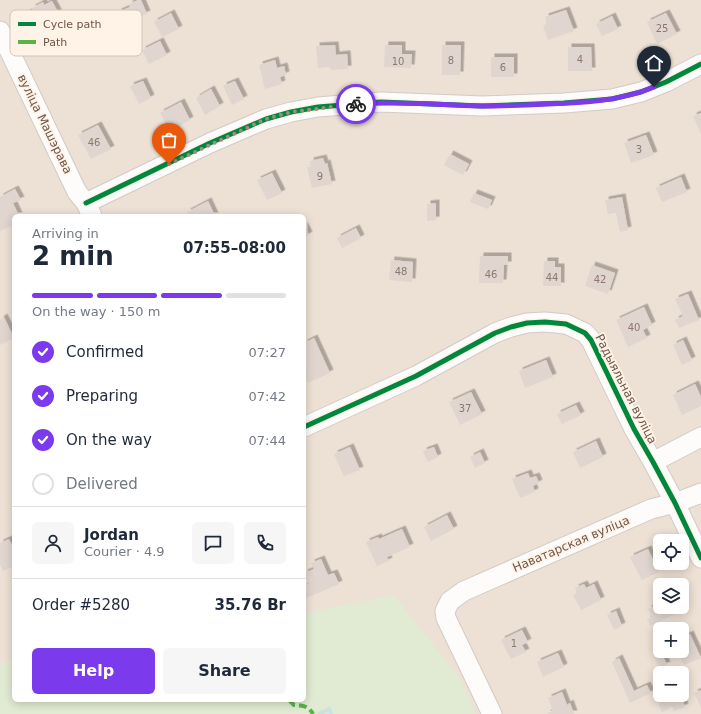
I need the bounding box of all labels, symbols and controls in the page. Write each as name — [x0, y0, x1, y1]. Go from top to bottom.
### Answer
legend — [10, 10, 142, 56]
text: Cycle path — [43, 18, 102, 31]
house number: 25 — [656, 23, 668, 34]
text: Path — [43, 36, 67, 49]
pin — [637, 46, 671, 87]
icon: home — [643, 52, 665, 74]
house number: 4 — [577, 54, 583, 65]
house number: 8 — [448, 55, 454, 66]
house number: 10 — [392, 56, 404, 67]
house number: 6 — [500, 62, 506, 73]
street label: вуліца Машэрава — [15, 72, 75, 176]
courier — [336, 84, 376, 124]
icon: bike — [345, 93, 367, 115]
pin — [152, 123, 186, 164]
icon: bag — [158, 129, 180, 151]
house number: 46 — [88, 137, 100, 148]
house number: 3 — [636, 144, 642, 155]
house number: 9 — [317, 171, 323, 182]
text: Arriving in — [32, 226, 99, 241]
text: 07:55–08:00 — [183, 239, 286, 257]
text: 2 min — [32, 241, 114, 271]
house number: 48 — [395, 266, 407, 277]
house number: 46 — [485, 269, 497, 280]
house number: 44 — [546, 272, 558, 283]
house number: 42 — [594, 274, 606, 285]
text: On the way · 150 m — [32, 304, 160, 319]
house number: 40 — [628, 322, 640, 333]
street label: Радыяльная вуліца — [592, 332, 660, 446]
icon: check — [32, 341, 54, 363]
text: Confirmed — [66, 343, 144, 361]
text: 07:27 — [249, 345, 286, 360]
icon: check — [32, 385, 54, 407]
text: Preparing — [66, 387, 138, 405]
text: 07:42 — [249, 389, 286, 404]
house number: 37 — [459, 403, 471, 414]
icon: check — [32, 429, 54, 451]
text: On the way — [66, 431, 152, 449]
text: 07:44 — [249, 433, 286, 448]
text: Delivered — [66, 475, 138, 493]
street label: Наватарская вуліца — [510, 513, 632, 575]
button: person — [32, 522, 74, 564]
button: chat — [192, 522, 234, 564]
button: phone — [244, 522, 286, 564]
text: Jordan — [84, 526, 139, 544]
map controls — [653, 534, 689, 702]
button: locate — [653, 534, 689, 570]
text: Courier · 4.9 — [84, 544, 165, 559]
button: layers — [653, 578, 689, 614]
text: Order #5280 — [32, 596, 130, 614]
text: 35.76 Br — [215, 596, 286, 614]
button: + — [653, 622, 689, 658]
house number: 1 — [511, 638, 517, 649]
button: Help — [32, 648, 155, 694]
button: Share — [163, 648, 286, 694]
button: − — [653, 666, 689, 702]

